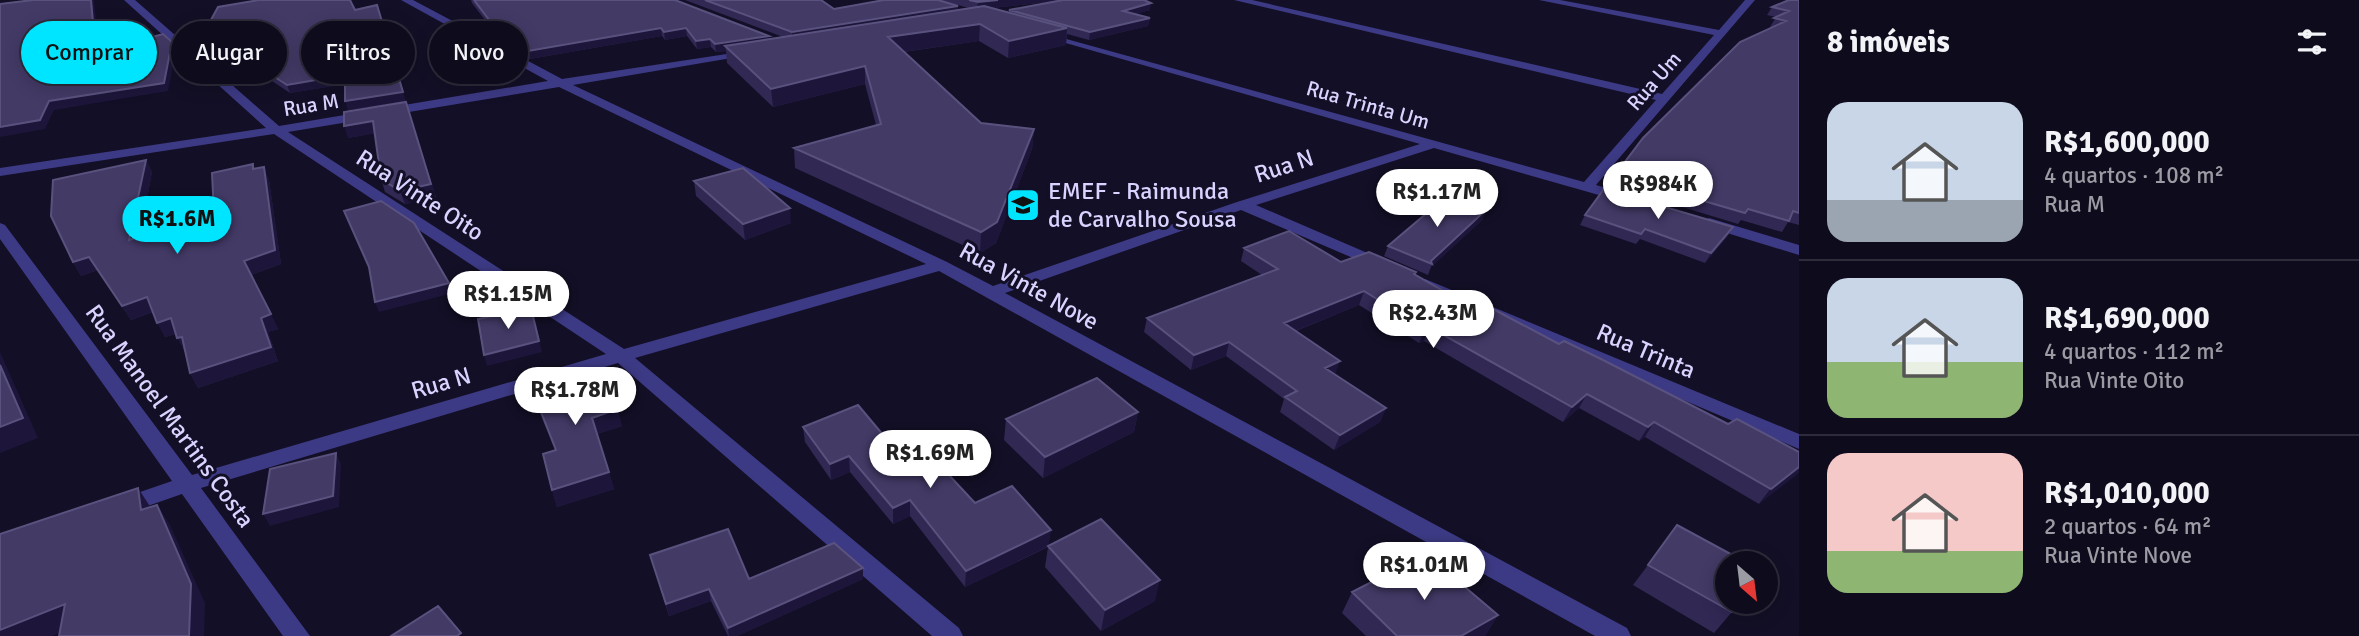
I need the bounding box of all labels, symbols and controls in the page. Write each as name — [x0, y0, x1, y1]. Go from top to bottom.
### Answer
chip: Comprar — [21, 21, 157, 84]
chip: Alugar — [171, 21, 287, 84]
chip: Filtros — [301, 21, 415, 84]
chip: Novo — [429, 21, 528, 84]
icon: filters — [2293, 23, 2331, 61]
text: 8 imóveis — [1827, 24, 1950, 61]
street label: Rua Um — [1621, 46, 1687, 116]
street label: Rua Trinta Um — [1303, 75, 1433, 135]
street label: Rua M — [281, 88, 341, 122]
text: R$1,600,000 — [2044, 124, 2210, 161]
icon: home — [1883, 130, 1967, 214]
street label: Rua N — [1250, 142, 1318, 190]
street label: Rua Vinte Oito — [351, 143, 489, 247]
text: 4 quartos · 108 m² — [2044, 161, 2224, 190]
pin: R$984K — [1601, 162, 1715, 221]
text: R$984K — [1619, 169, 1697, 198]
pin: R$1.17M — [1372, 170, 1502, 229]
place label: EMEF - Raimunda de Carvalho Sousa — [1048, 176, 1237, 234]
text: R$1.17M — [1392, 177, 1482, 206]
school or university icon: EMEF - Raimunda de Carvalho Sousa — [1004, 186, 1042, 224]
text: Rua M — [2044, 190, 2105, 219]
pin: R$1.6M — [120, 196, 234, 256]
text: R$1.6M — [138, 204, 216, 233]
street label: Rua Vinte Nove — [954, 235, 1104, 337]
pin: R$1.15M — [443, 272, 573, 331]
text: R$1.15M — [463, 279, 553, 308]
pin: R$2.43M — [1368, 290, 1498, 350]
text: R$2.43M — [1388, 298, 1478, 327]
street label: Rua Manoel Martins Costa — [79, 299, 261, 533]
text: R$1,690,000 — [2044, 300, 2210, 337]
icon: home — [1883, 306, 1967, 390]
street label: Rua Trinta — [1592, 317, 1700, 385]
text: 4 quartos · 112 m² — [2044, 337, 2224, 366]
street label: Rua N — [408, 360, 474, 406]
text: Rua Vinte Oito — [2044, 366, 2184, 395]
pin: R$1.78M — [510, 368, 640, 427]
text: R$1.78M — [530, 375, 620, 404]
pin: R$1.69M — [865, 430, 995, 490]
text: R$1.69M — [885, 438, 975, 467]
text: R$1,010,000 — [2044, 475, 2210, 512]
icon: home — [1883, 481, 1967, 565]
text: 2 quartos · 64 m² — [2044, 512, 2212, 541]
text: Rua Vinte Nove — [2044, 541, 2192, 570]
pin: R$1.01M — [1359, 542, 1489, 602]
text: R$1.01M — [1379, 550, 1469, 579]
north arrow — [1715, 551, 1778, 614]
map controls — [1715, 551, 1778, 614]

